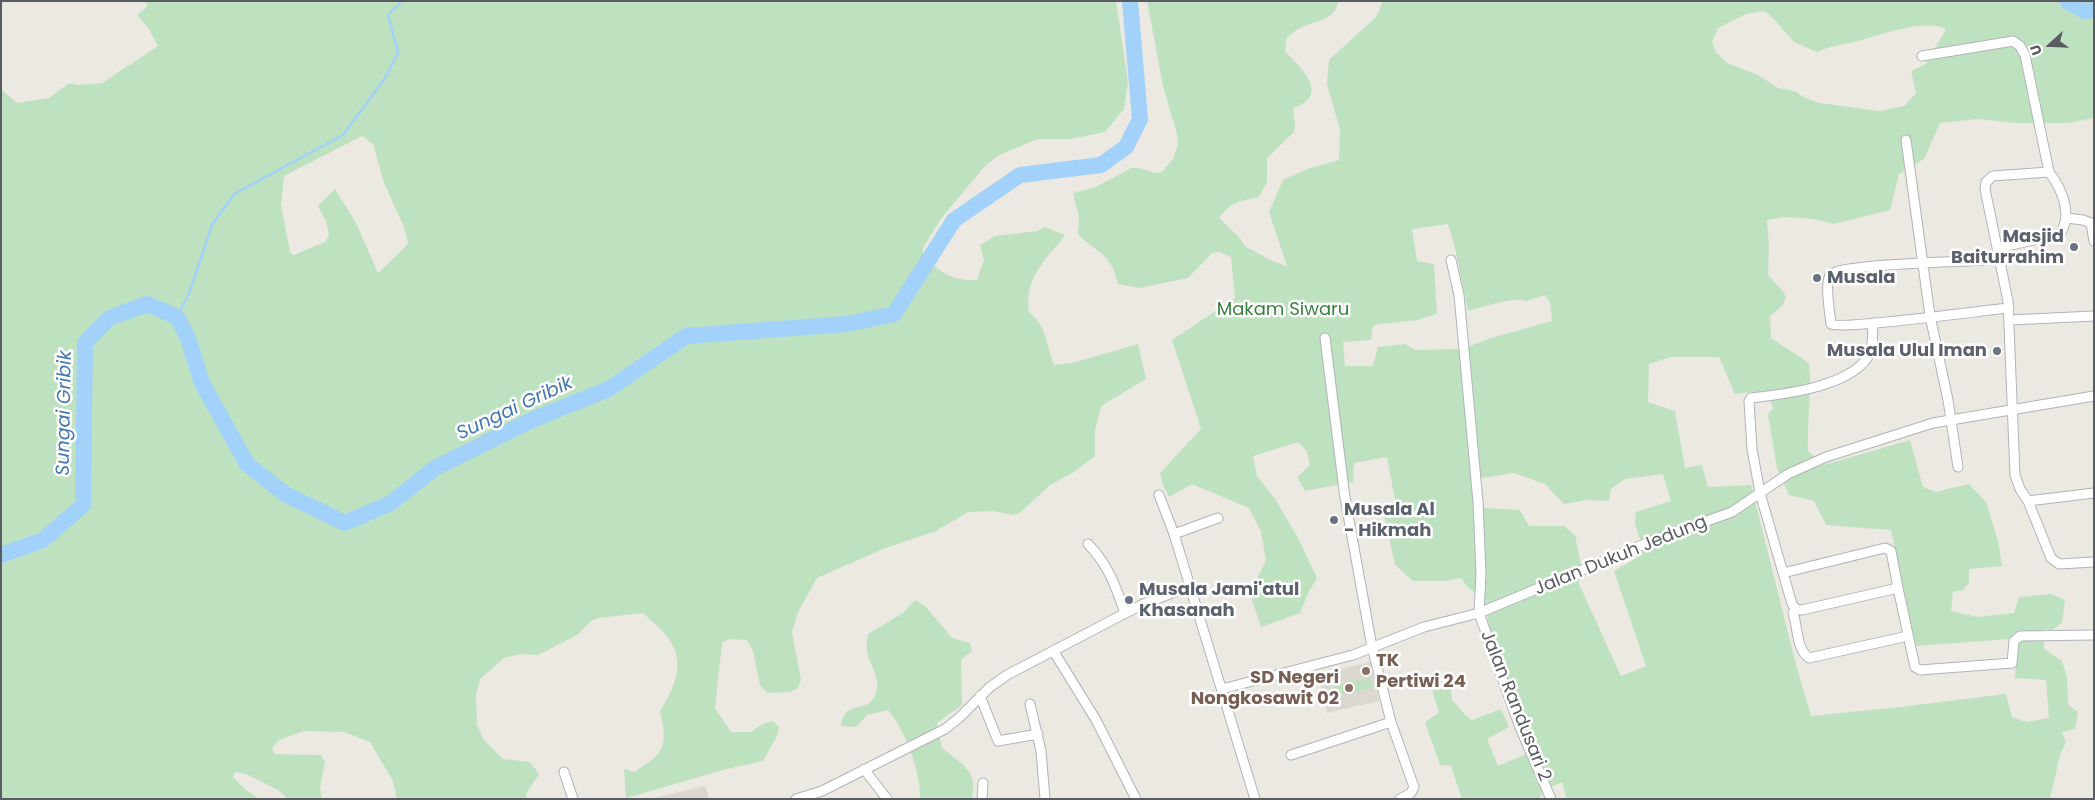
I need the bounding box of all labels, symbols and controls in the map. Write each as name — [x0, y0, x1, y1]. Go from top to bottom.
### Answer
north arrow — [2025, 20, 2075, 70]
text: U — [2025, 42, 2047, 58]
place label: Masjid Baiturrahim — [1951, 226, 2064, 268]
marker: Masjid Baiturrahim — [2068, 241, 2080, 253]
place label: Musala — [1827, 267, 1895, 289]
marker: Musala — [1811, 272, 1823, 284]
park label: Makam Siwaru — [1217, 299, 1349, 321]
place label: Musala Ulul Iman — [1827, 340, 1987, 362]
marker: Musala Ulul Iman — [1991, 345, 2003, 357]
water label: Sungai Gribik — [53, 350, 77, 476]
water label: Sungai Gribik — [453, 372, 577, 446]
place label: Musala Al - Hikmah — [1344, 499, 1435, 542]
street label: Jalan Dukuh Jedung — [1532, 512, 1710, 600]
marker: Musala Al - Hikmah — [1328, 514, 1340, 526]
place label: Musala Jami'atul Khasanah — [1139, 579, 1299, 622]
marker: Musala Jami'atul Khasanah — [1123, 594, 1135, 606]
street label: Jalan Randusari 2 — [1475, 627, 1555, 785]
place label: TK Pertiwi 24 — [1376, 650, 1466, 692]
marker: TK Pertiwi 24 — [1360, 665, 1372, 677]
place label: SD Negeri Nongkosawit 02 — [1191, 667, 1339, 710]
marker: SD Negeri Nongkosawit 02 — [1343, 682, 1355, 694]

